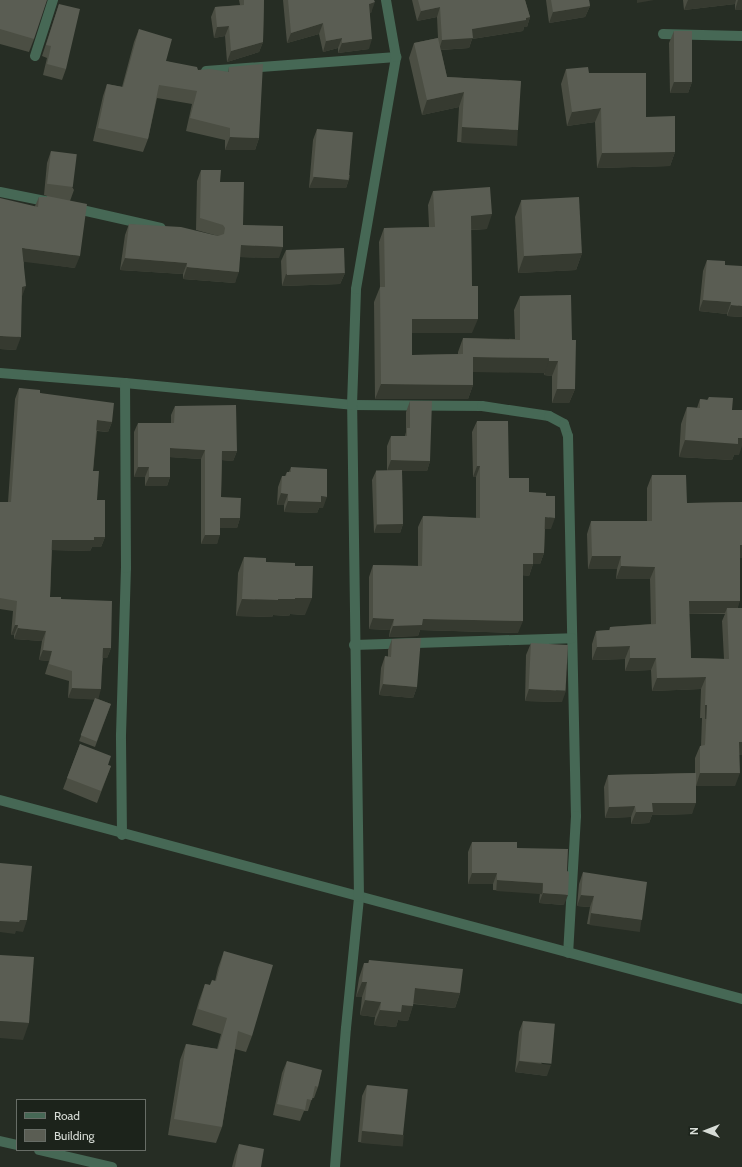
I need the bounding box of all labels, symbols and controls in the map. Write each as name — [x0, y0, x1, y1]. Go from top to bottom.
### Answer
legend — [16, 1099, 146, 1151]
text: Road — [54, 1108, 80, 1123]
north arrow — [686, 1111, 726, 1151]
text: N — [687, 1127, 701, 1135]
text: Building — [54, 1128, 95, 1143]

